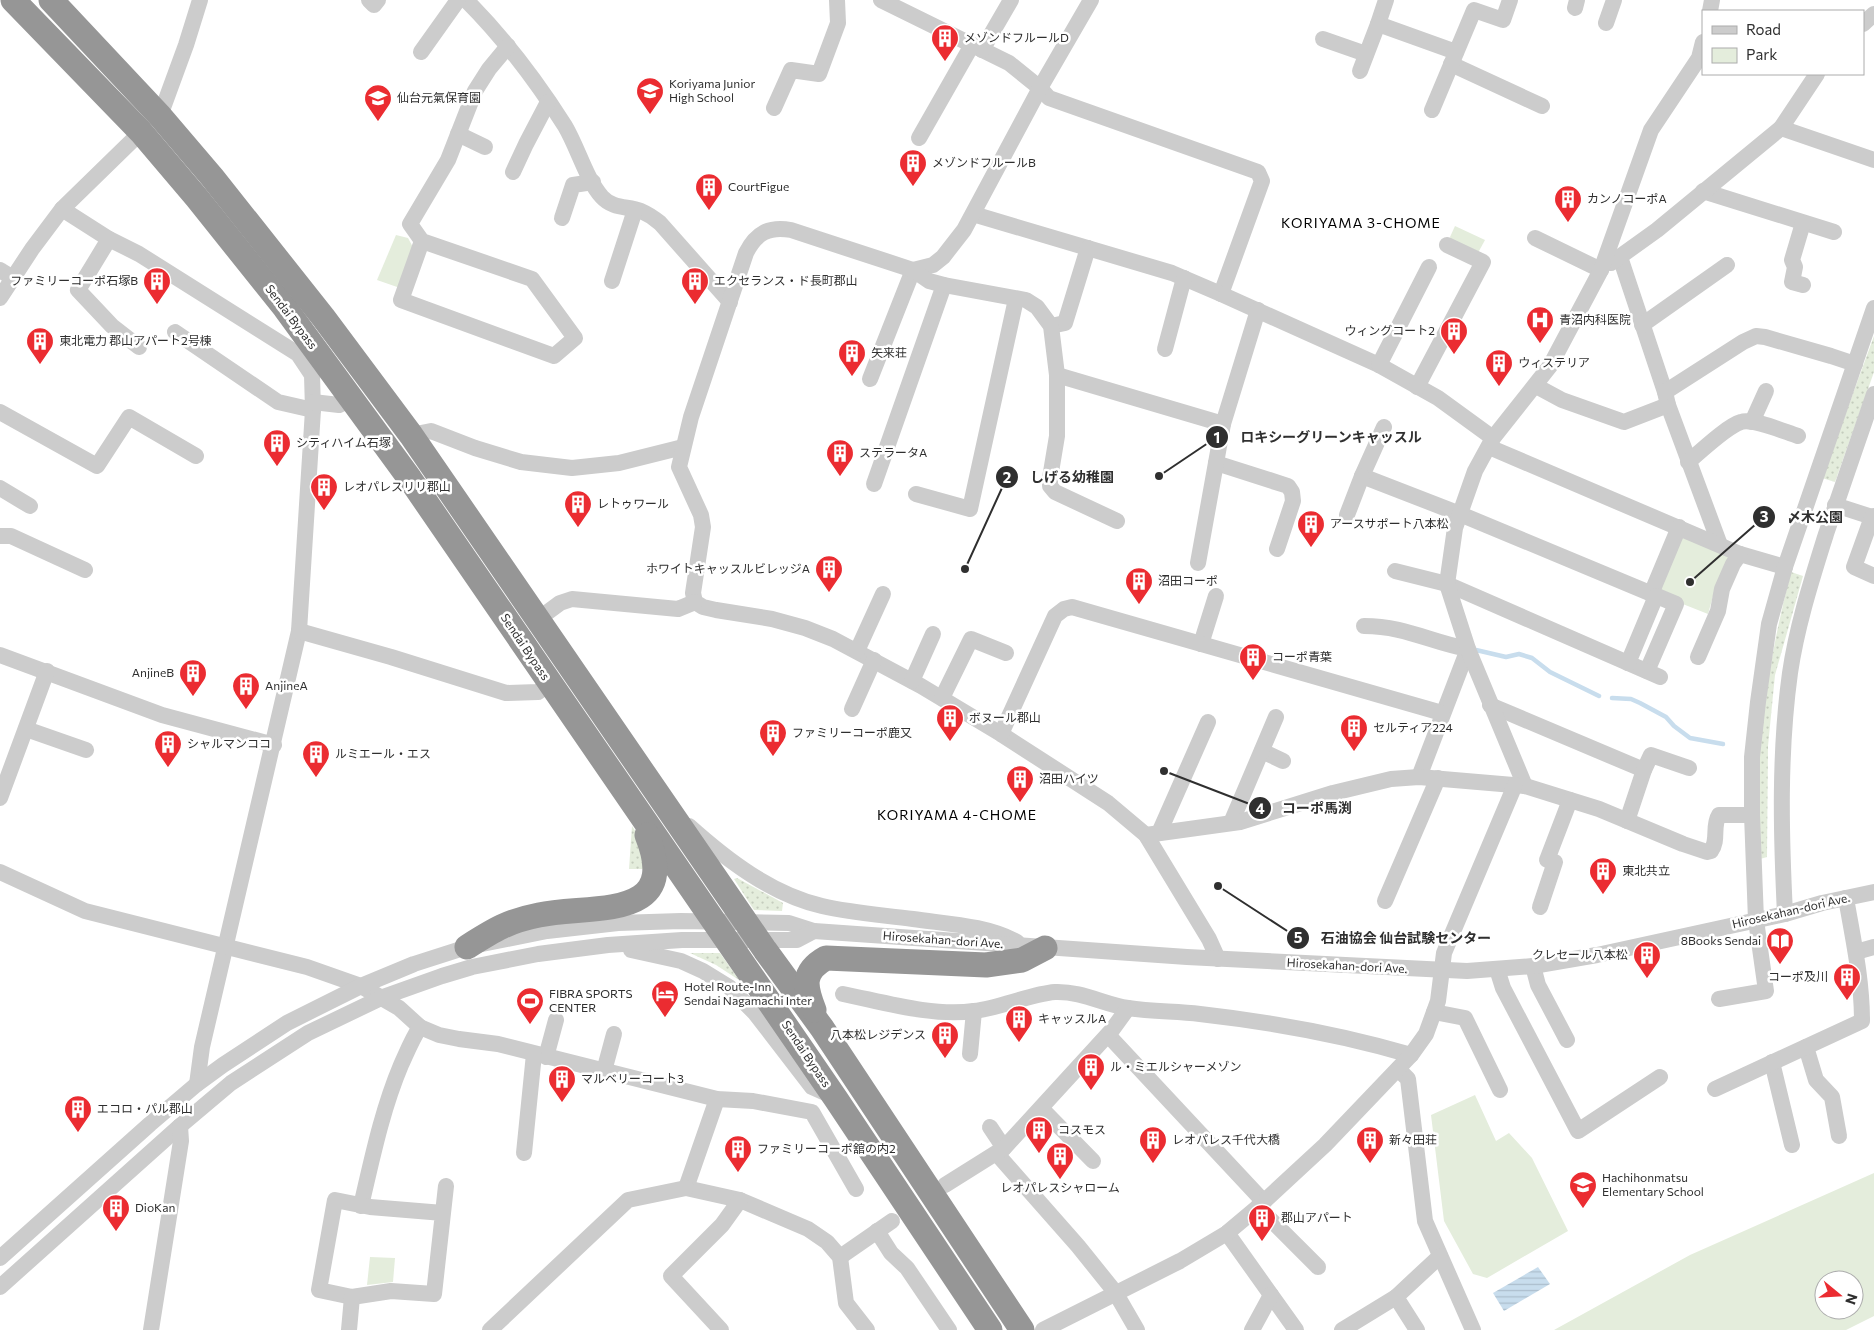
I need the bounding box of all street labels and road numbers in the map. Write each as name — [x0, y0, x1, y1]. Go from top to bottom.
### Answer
street label: Sendai Bypass — [263, 281, 321, 351]
street label: Sendai Bypass — [498, 611, 553, 682]
street label: Hirosekahan-dori Ave. — [1730, 890, 1851, 930]
street label: Hirosekahan-dori Ave. — [882, 928, 1004, 950]
street label: Hirosekahan-dori Ave. — [1287, 955, 1408, 975]
street label: Sendai Bypass — [779, 1018, 834, 1089]

